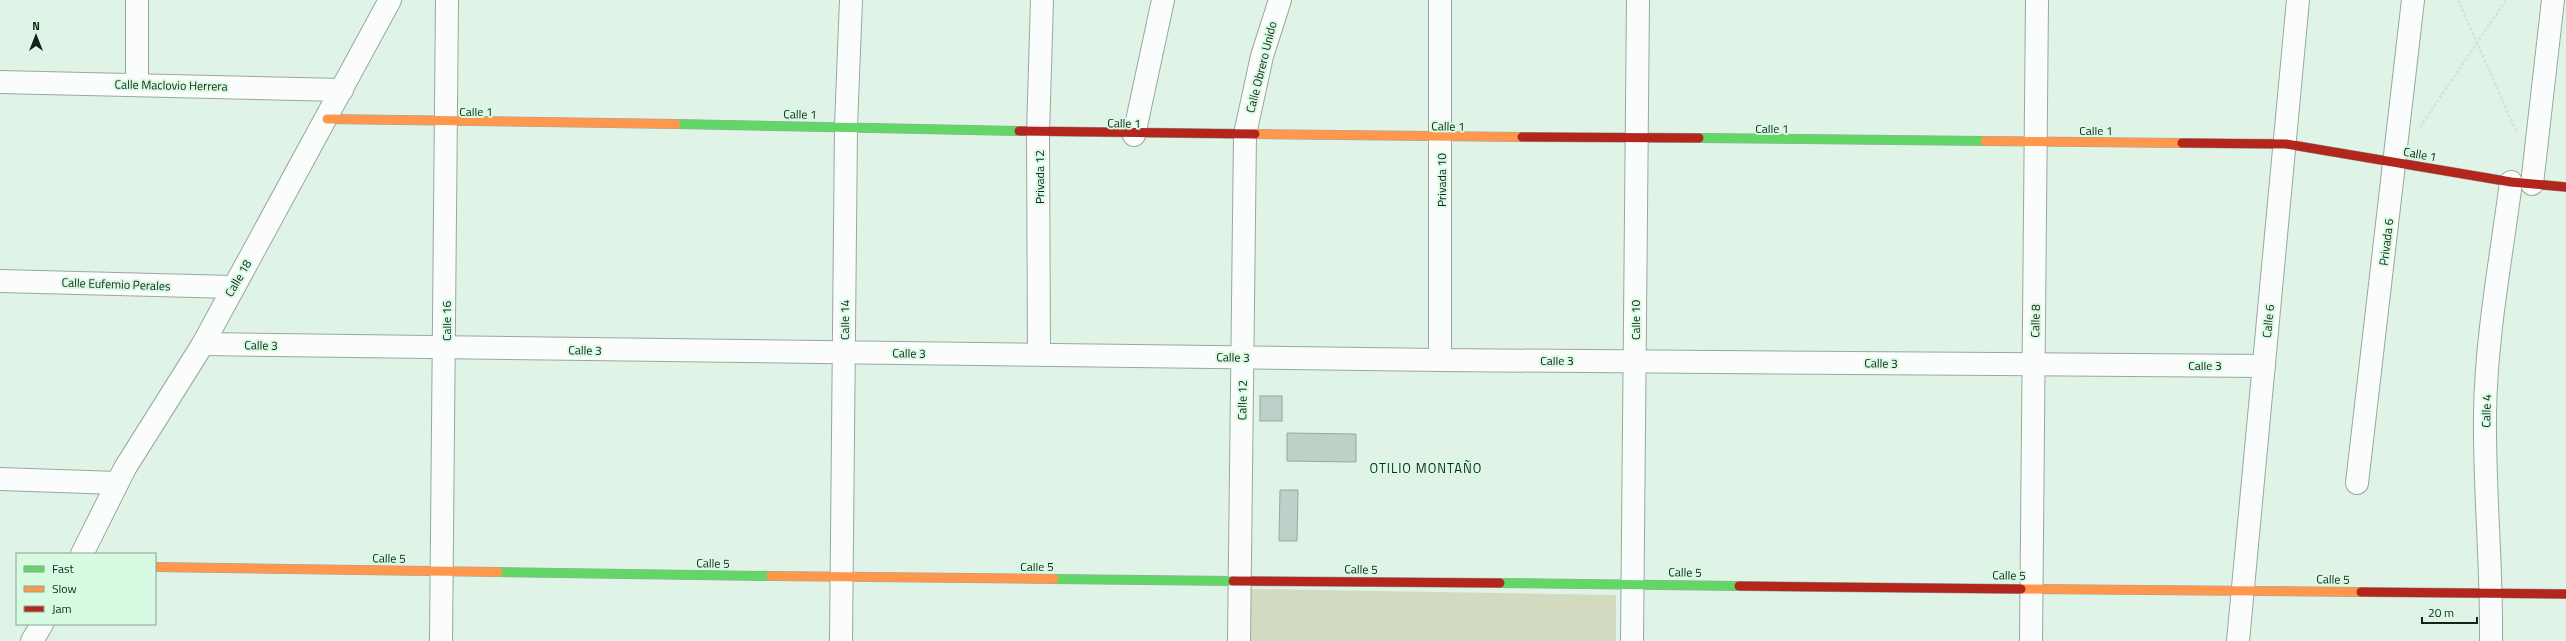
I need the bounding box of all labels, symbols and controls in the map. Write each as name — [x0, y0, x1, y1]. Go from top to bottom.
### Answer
north arrow — [16, 16, 56, 56]
text: N — [32, 18, 40, 34]
street label: Calle Obrero Unido — [1240, 19, 1282, 115]
street label: Calle Maclovio Herrera — [114, 75, 228, 95]
street label: Calle 1 — [459, 102, 493, 121]
street label: Calle 1 — [783, 104, 817, 124]
street label: Calle 1 — [1107, 113, 1141, 133]
street label: Calle 1 — [1431, 116, 1465, 136]
street label: Calle 1 — [1755, 119, 1789, 138]
street label: Calle 1 — [2079, 121, 2113, 140]
street label: Calle 1 — [2402, 142, 2438, 166]
street label: Privada 12 — [1030, 150, 1049, 204]
street label: Privada 10 — [1432, 153, 1451, 207]
street label: Privada 6 — [2374, 217, 2398, 267]
street label: Calle 18 — [220, 256, 256, 300]
street label: Calle Eufemio Perales — [61, 273, 171, 295]
street label: Calle 14 — [835, 300, 854, 340]
street label: Calle 10 — [1626, 300, 1645, 340]
street label: Calle 16 — [437, 301, 456, 341]
street label: Calle 6 — [2257, 303, 2279, 339]
street label: Calle 8 — [2025, 304, 2045, 338]
street label: Calle 3 — [244, 335, 278, 355]
street label: Calle 3 — [568, 340, 602, 360]
street label: Calle 3 — [892, 343, 926, 363]
street label: Calle 3 — [1216, 347, 1250, 367]
street label: Calle 3 — [1540, 351, 1574, 370]
street label: Calle 3 — [1864, 353, 1898, 373]
street label: Calle 3 — [2188, 356, 2222, 375]
street label: Calle 12 — [1232, 380, 1252, 420]
street label: Calle 4 — [2476, 394, 2496, 428]
district label: OTILIO MONTAÑO — [1370, 458, 1482, 478]
street label: Calle 5 — [372, 548, 406, 568]
legend — [16, 553, 156, 625]
street label: Calle 5 — [696, 553, 730, 573]
street label: Calle 5 — [1020, 557, 1054, 576]
text: Fast — [52, 559, 75, 578]
street label: Calle 5 — [1344, 559, 1378, 579]
street label: Calle 5 — [1668, 562, 1702, 582]
street label: Calle 5 — [1992, 565, 2026, 585]
street label: Calle 5 — [2316, 569, 2350, 589]
text: Slow — [52, 579, 77, 598]
text: Jam — [52, 599, 72, 618]
scale bar — [2422, 599, 2477, 625]
text: 20 m — [2428, 603, 2454, 622]

